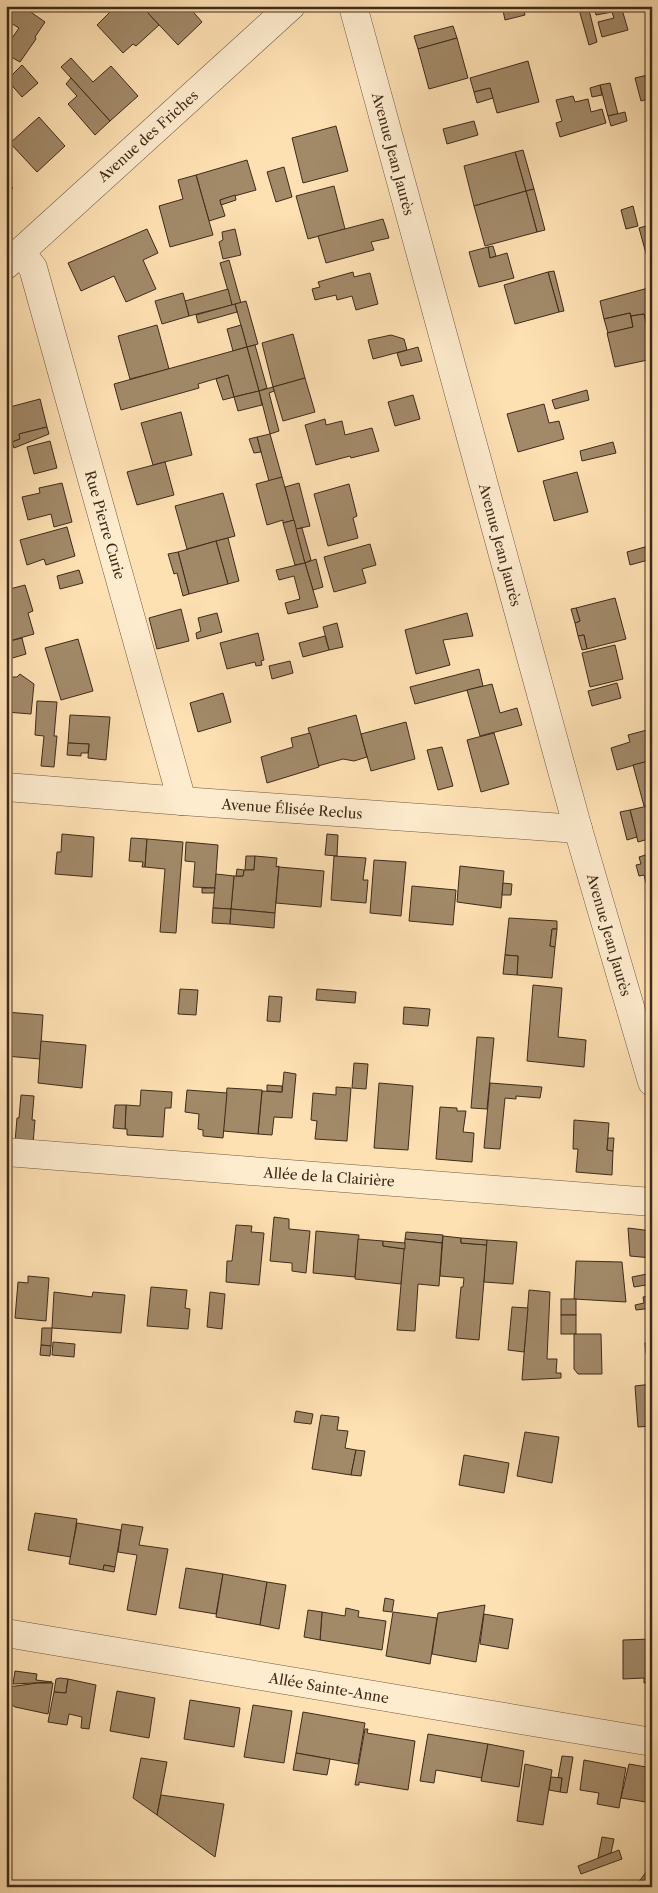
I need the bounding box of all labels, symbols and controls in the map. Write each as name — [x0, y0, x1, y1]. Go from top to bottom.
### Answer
street label: Avenue des Friches — [93, 86, 202, 187]
street label: Avenue Jean Jaurès — [368, 90, 418, 217]
street label: Rue Pierre Curie — [81, 469, 129, 582]
street label: Avenue Jean Jaurès — [475, 481, 525, 608]
street label: Avenue Élisée Reclus — [220, 795, 363, 823]
street label: Avenue Jean Jaurès — [583, 871, 635, 998]
street label: Allée de la Clairière — [262, 1163, 395, 1191]
street label: Allée Sainte-Anne — [267, 1668, 391, 1707]

